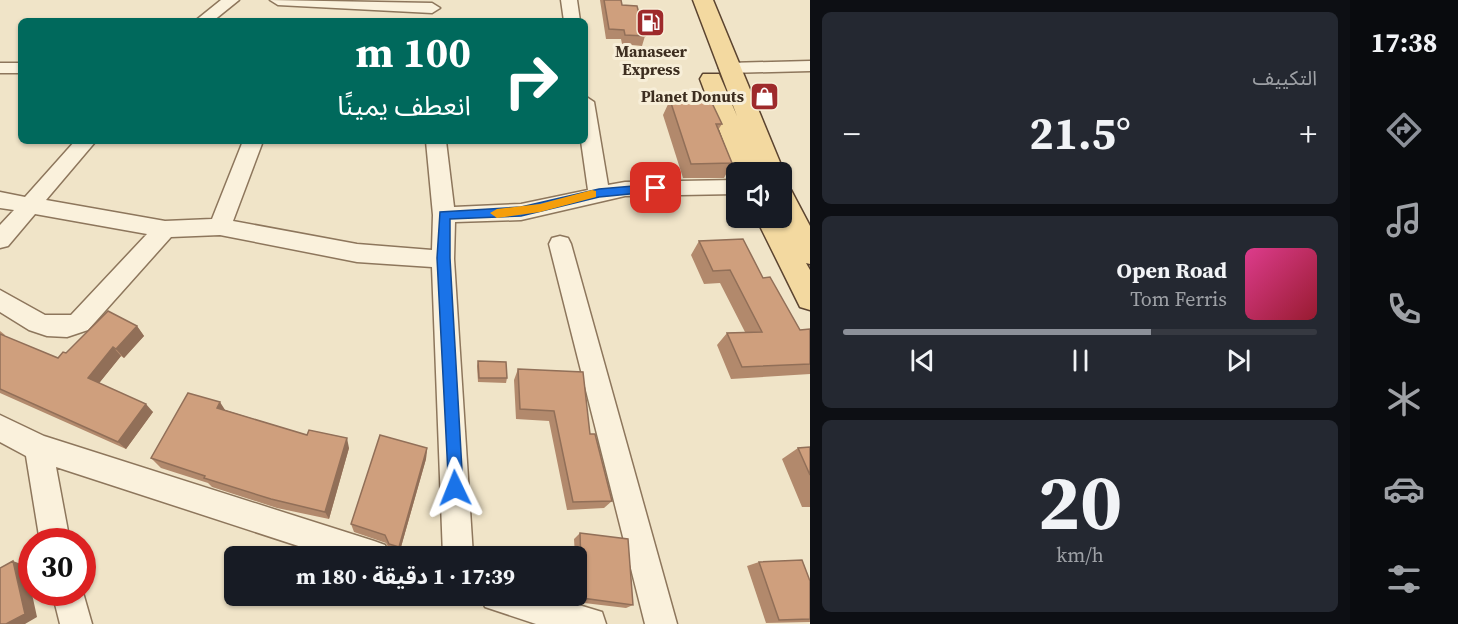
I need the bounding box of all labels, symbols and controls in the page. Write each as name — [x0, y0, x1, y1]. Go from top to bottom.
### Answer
fuel station icon: Manaseer Express — [635, 7, 667, 39]
text: 100 m — [356, 23, 471, 81]
text: 17:38 — [1371, 24, 1437, 61]
place label: Manaseer Express — [615, 40, 688, 80]
icon: right — [492, 42, 570, 120]
text: التكييف — [1253, 64, 1317, 92]
shop icon: Planet Donuts — [749, 80, 781, 112]
place label: Planet Donuts — [641, 85, 744, 107]
text: انعطف يمينًا — [337, 87, 471, 124]
text: 21.5° — [1029, 102, 1131, 164]
icon: directions — [1383, 109, 1425, 151]
text: − — [843, 111, 861, 156]
text: + — [1300, 111, 1317, 156]
pin — [630, 162, 681, 213]
map controls — [726, 162, 792, 228]
button: sound — [726, 162, 792, 228]
icon: arrive — [639, 171, 672, 204]
icon: music — [1383, 199, 1425, 241]
text: Open Road — [1117, 255, 1227, 285]
text: Tom Ferris — [1130, 285, 1227, 313]
icon: phone — [1383, 288, 1425, 330]
icon: previous — [906, 344, 939, 377]
icon: pause — [1064, 344, 1097, 377]
icon: next — [1222, 344, 1255, 377]
icon: climate — [1383, 378, 1425, 420]
text: 20 — [1038, 448, 1122, 555]
position arrow — [423, 456, 487, 520]
icon: car — [1383, 468, 1425, 510]
speed limit sign: 30 — [18, 528, 96, 606]
text: km/h — [1056, 541, 1104, 569]
icon: filters — [1383, 558, 1425, 600]
text: 17:39 · 1 دقيقة · 180 m — [296, 561, 515, 591]

